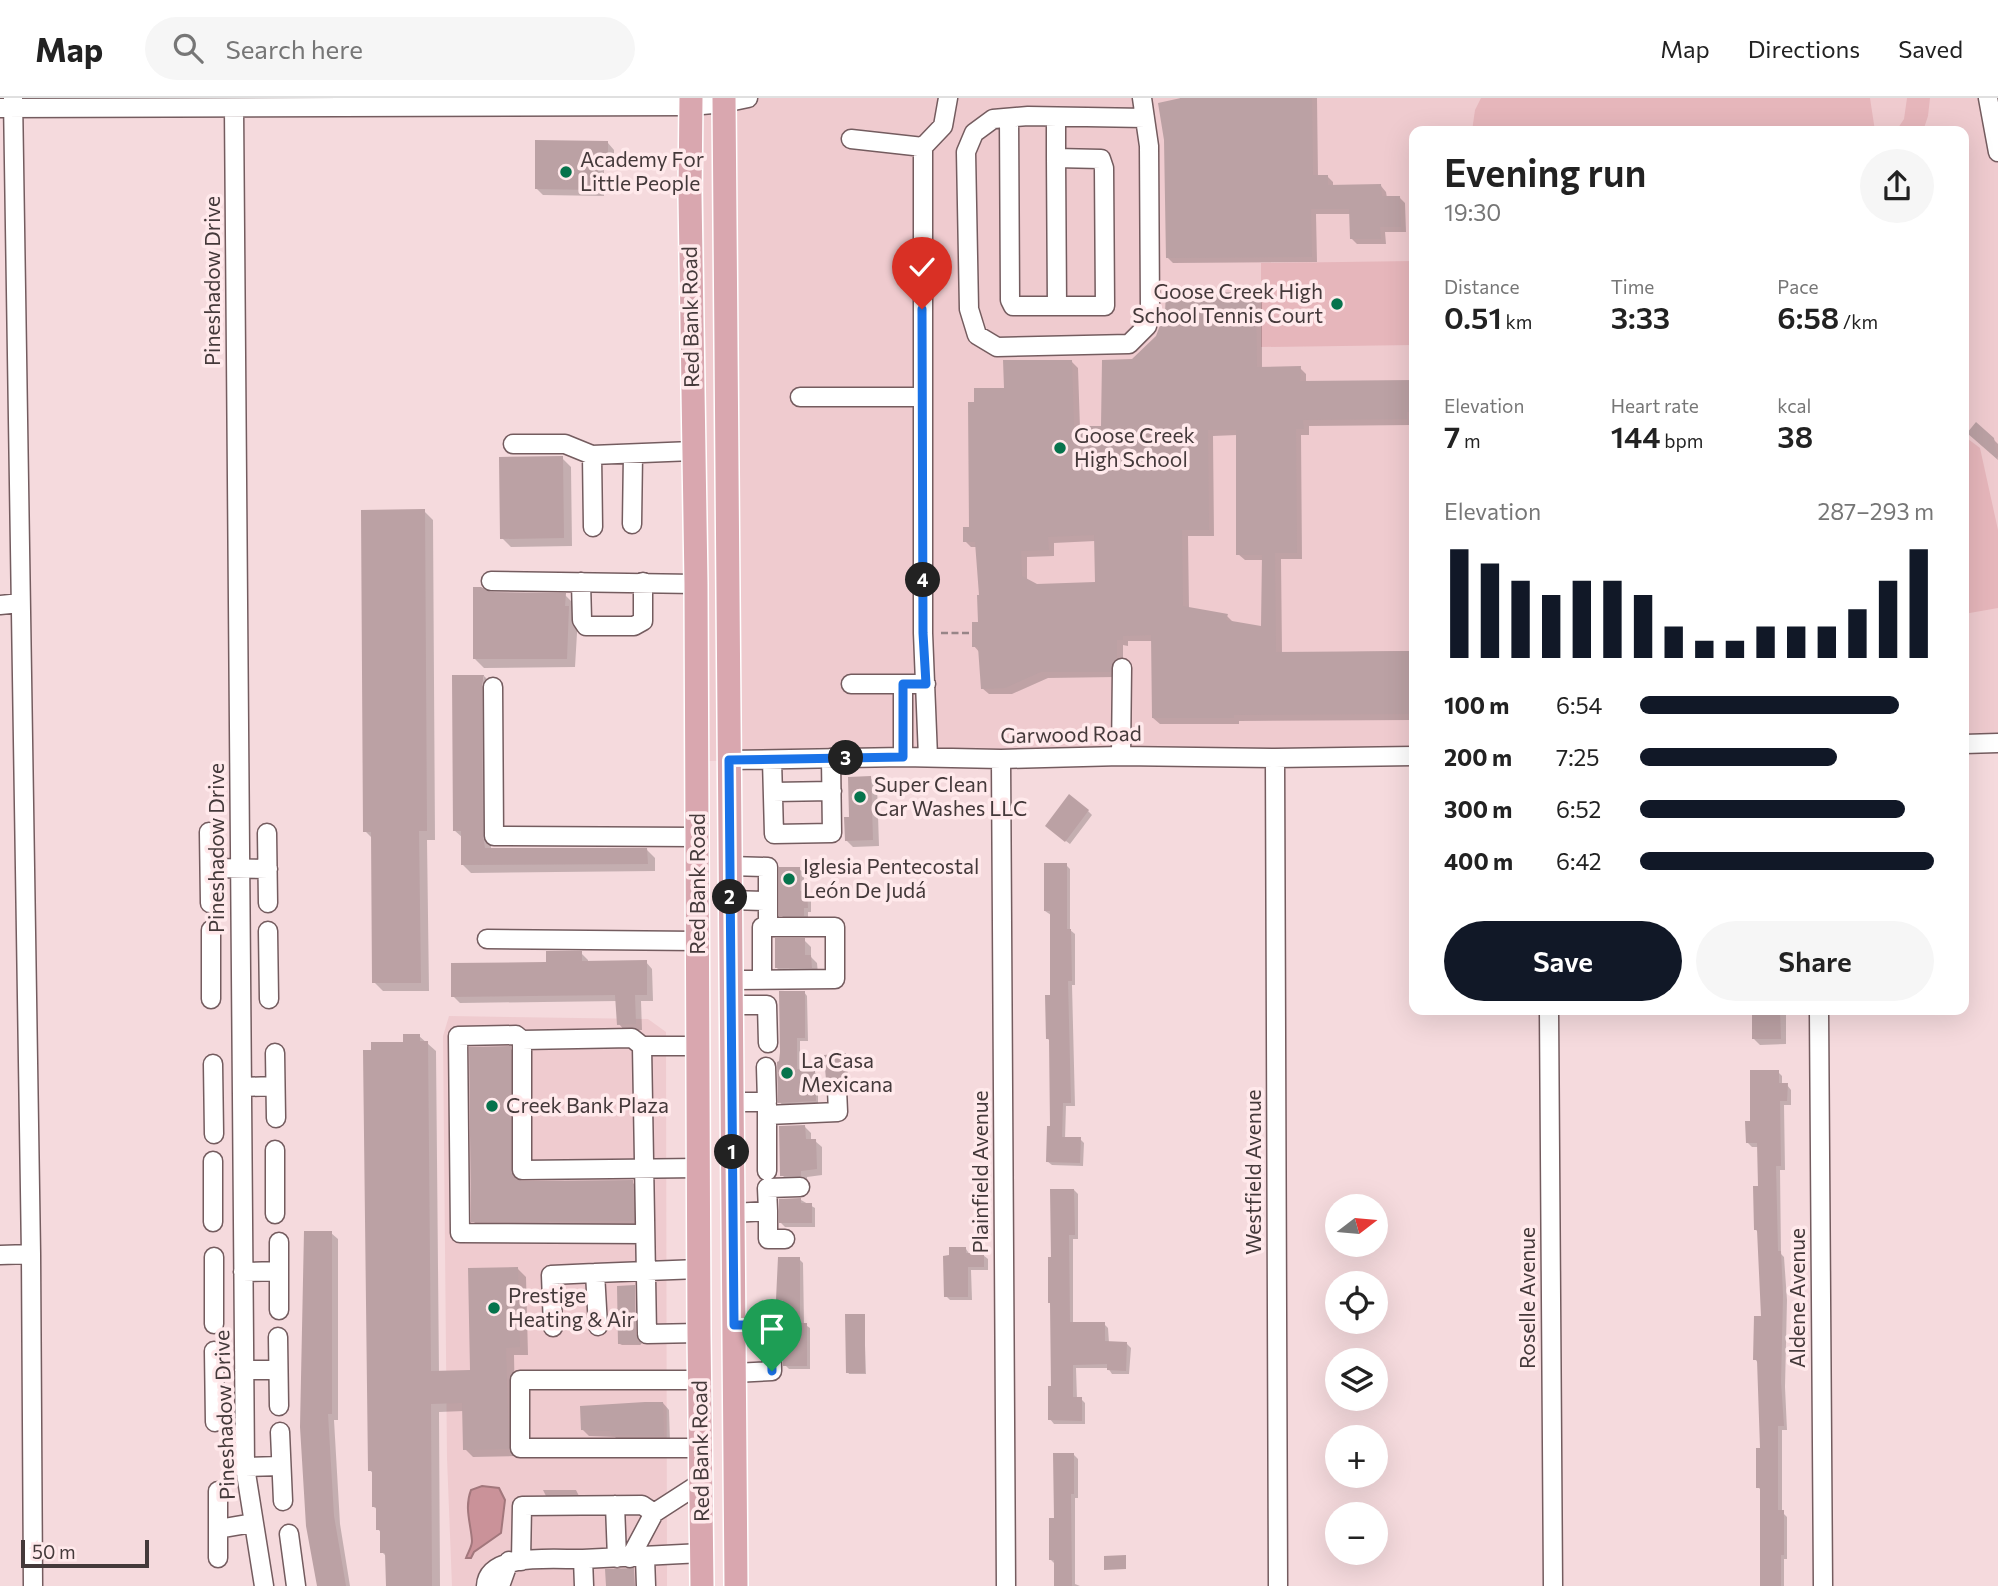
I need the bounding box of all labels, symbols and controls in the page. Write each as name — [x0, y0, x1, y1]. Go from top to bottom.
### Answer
search box — [145, 17, 635, 80]
text: Map — [35, 28, 103, 69]
icon: search — [169, 29, 207, 67]
text: Search here — [225, 33, 363, 64]
text: Map — [1660, 34, 1710, 63]
text: Directions — [1748, 34, 1860, 63]
text: Saved — [1898, 34, 1963, 63]
place label: Academy For Little People — [580, 146, 704, 195]
text: Evening run — [1444, 148, 1647, 195]
button: share — [1860, 149, 1934, 223]
marker: Academy For Little People — [558, 164, 574, 180]
street label: Pineshadow Drive — [199, 196, 224, 366]
text: 19:30 — [1444, 198, 1501, 226]
pin — [892, 237, 952, 309]
street label: Red Bank Road — [676, 246, 703, 388]
icon: check — [903, 248, 941, 286]
text: Distance — [1444, 275, 1520, 298]
text: Time — [1611, 275, 1654, 298]
text: Pace — [1777, 275, 1819, 298]
place label: Goose Creek High School Tennis Court — [1132, 278, 1323, 327]
marker: Goose Creek High School Tennis Court — [1329, 296, 1345, 312]
text: 0.51 — [1444, 298, 1502, 335]
text: 3:33 — [1611, 298, 1670, 335]
text: 6:58 — [1777, 298, 1839, 335]
text: km — [1502, 310, 1532, 333]
text: /km — [1839, 310, 1878, 333]
text: Elevation — [1444, 394, 1524, 417]
text: Heart rate — [1611, 394, 1699, 417]
text: kcal — [1777, 394, 1811, 417]
text: 7 — [1444, 417, 1460, 454]
text: 144 — [1611, 417, 1661, 454]
text: 38 — [1777, 417, 1813, 454]
place label: Goose Creek High School — [1074, 422, 1195, 471]
text: m — [1460, 429, 1481, 452]
text: bpm — [1661, 429, 1703, 452]
marker: Goose Creek High School — [1052, 440, 1068, 456]
text: Elevation — [1444, 497, 1541, 525]
text: 287–293 m — [1818, 497, 1934, 525]
pin: 4 — [906, 562, 940, 598]
text: 4 — [917, 568, 928, 591]
text: 100 m — [1444, 691, 1509, 719]
text: 6:54 — [1556, 691, 1602, 719]
street label: Garwood Road — [1000, 720, 1142, 747]
pin: 3 — [828, 740, 864, 776]
text: 200 m — [1444, 743, 1512, 771]
text: 7:25 — [1556, 743, 1600, 771]
text: 3 — [840, 746, 851, 769]
street label: Pineshadow Drive — [203, 763, 228, 933]
place label: Super Clean Car Washes LLC — [874, 771, 1027, 820]
marker: Super Clean Car Washes LLC — [852, 789, 868, 805]
text: 300 m — [1444, 795, 1512, 823]
text: 6:52 — [1556, 795, 1601, 823]
street label: Red Bank Road — [684, 813, 709, 955]
text: 400 m — [1444, 847, 1513, 875]
text: 6:42 — [1556, 847, 1602, 875]
place label: Iglesia Pentecostal León De Judá — [803, 853, 979, 902]
marker: Iglesia Pentecostal León De Judá — [781, 871, 797, 887]
pin: 2 — [712, 880, 748, 914]
text: 2 — [724, 885, 735, 908]
button: Save — [1444, 921, 1682, 1001]
button: Share — [1696, 921, 1934, 1001]
place label: La Casa Mexicana — [801, 1047, 893, 1096]
marker: La Casa Mexicana — [779, 1065, 795, 1081]
street label: Westfield Avenue — [1240, 1089, 1265, 1255]
street label: Plainfield Avenue — [967, 1090, 992, 1254]
place label: Creek Bank Plaza — [506, 1092, 669, 1117]
marker: Creek Bank Plaza — [484, 1098, 500, 1114]
pin: 1 — [714, 1134, 750, 1170]
text: 1 — [727, 1140, 736, 1163]
north arrow — [1325, 1194, 1388, 1256]
map controls — [1325, 1194, 1388, 1565]
street label: Roselle Avenue — [1514, 1227, 1539, 1369]
street label: Aldene Avenue — [1784, 1228, 1809, 1368]
button: locate — [1325, 1271, 1388, 1334]
place label: Prestige Heating & Air — [508, 1282, 635, 1331]
pin — [742, 1299, 802, 1371]
marker: Prestige Heating & Air — [486, 1300, 502, 1316]
icon: arrive — [753, 1310, 791, 1348]
street label: Pineshadow Drive — [208, 1330, 239, 1500]
button: layers — [1325, 1348, 1388, 1411]
street label: Red Bank Road — [686, 1380, 713, 1522]
button: + — [1325, 1425, 1388, 1488]
button: − — [1325, 1502, 1388, 1565]
scale bar — [21, 1537, 149, 1569]
text: 50 m — [32, 1540, 76, 1563]

